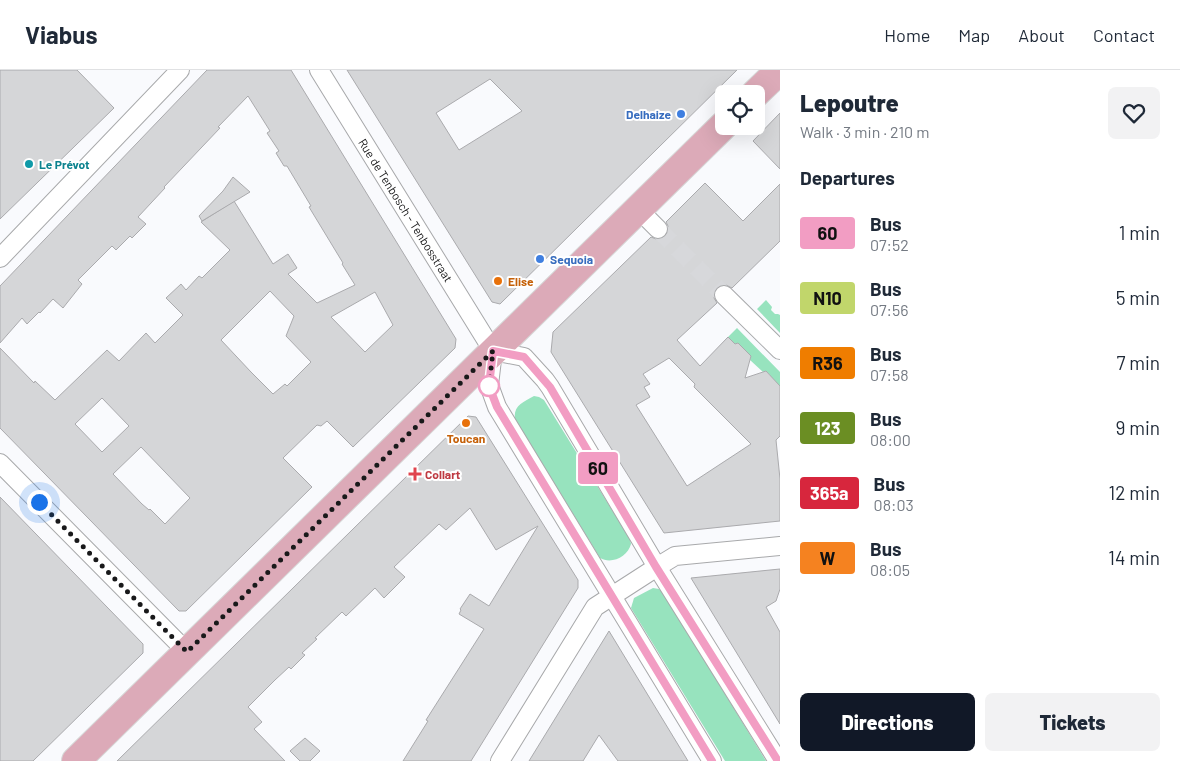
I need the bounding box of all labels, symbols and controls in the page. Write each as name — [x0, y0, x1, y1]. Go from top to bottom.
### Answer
text: Viabus — [25, 20, 97, 49]
text: Home — [884, 24, 930, 46]
text: Map — [958, 24, 990, 46]
text: About — [1018, 24, 1065, 46]
text: Contact — [1093, 24, 1155, 46]
map controls — [715, 85, 765, 135]
button: locate — [715, 85, 765, 135]
button: heart — [1108, 87, 1160, 139]
text: Lepoutre — [800, 88, 899, 117]
place label: Delhaize — [626, 107, 671, 121]
marker: Delhaize — [675, 108, 687, 120]
text: Walk · 3 min · 210 m — [800, 122, 930, 141]
street label: Rue de Tenbosch - Tenbosstraat — [356, 136, 456, 284]
place label: Le Prévot — [39, 157, 90, 171]
marker: Le Prévot — [23, 158, 35, 170]
text: Departures — [800, 166, 895, 189]
text: Bus — [870, 212, 902, 235]
text: 1 min — [1119, 221, 1160, 244]
text: 60 — [818, 222, 837, 244]
text: 07:52 — [870, 235, 909, 254]
place label: Sequoia — [550, 252, 593, 266]
marker: Sequoia — [534, 253, 546, 265]
place label: Elise — [508, 274, 534, 288]
marker: Elise — [492, 275, 504, 287]
text: Bus — [870, 277, 902, 300]
text: 5 min — [1116, 286, 1160, 309]
text: N10 — [813, 287, 842, 309]
text: 07:56 — [870, 300, 909, 319]
text: Bus — [870, 342, 902, 365]
text: 7 min — [1116, 351, 1160, 374]
text: R36 — [812, 352, 843, 374]
text: 07:58 — [870, 365, 909, 384]
unlabelled marker — [478, 375, 500, 397]
text: Bus — [870, 407, 902, 430]
text: 9 min — [1116, 416, 1160, 439]
marker: Toucan — [460, 417, 472, 429]
text: 123 — [815, 417, 840, 439]
text: 08:00 — [870, 430, 911, 449]
place label: Toucan — [447, 431, 485, 445]
line badge: 60 — [576, 452, 620, 484]
text: 60 — [588, 457, 608, 479]
place label: Collart — [425, 467, 461, 481]
marker: Collart — [409, 468, 421, 480]
text: Bus — [874, 472, 905, 495]
text: 12 min — [1109, 481, 1160, 504]
text: 365a — [810, 482, 849, 504]
your location — [27, 490, 52, 515]
text: 08:03 — [874, 495, 914, 514]
text: Bus — [870, 537, 902, 560]
text: 14 min — [1108, 546, 1160, 569]
text: W — [820, 547, 835, 569]
text: 08:05 — [870, 560, 910, 579]
button: Directions — [800, 693, 975, 751]
button: Tickets — [985, 693, 1160, 751]

